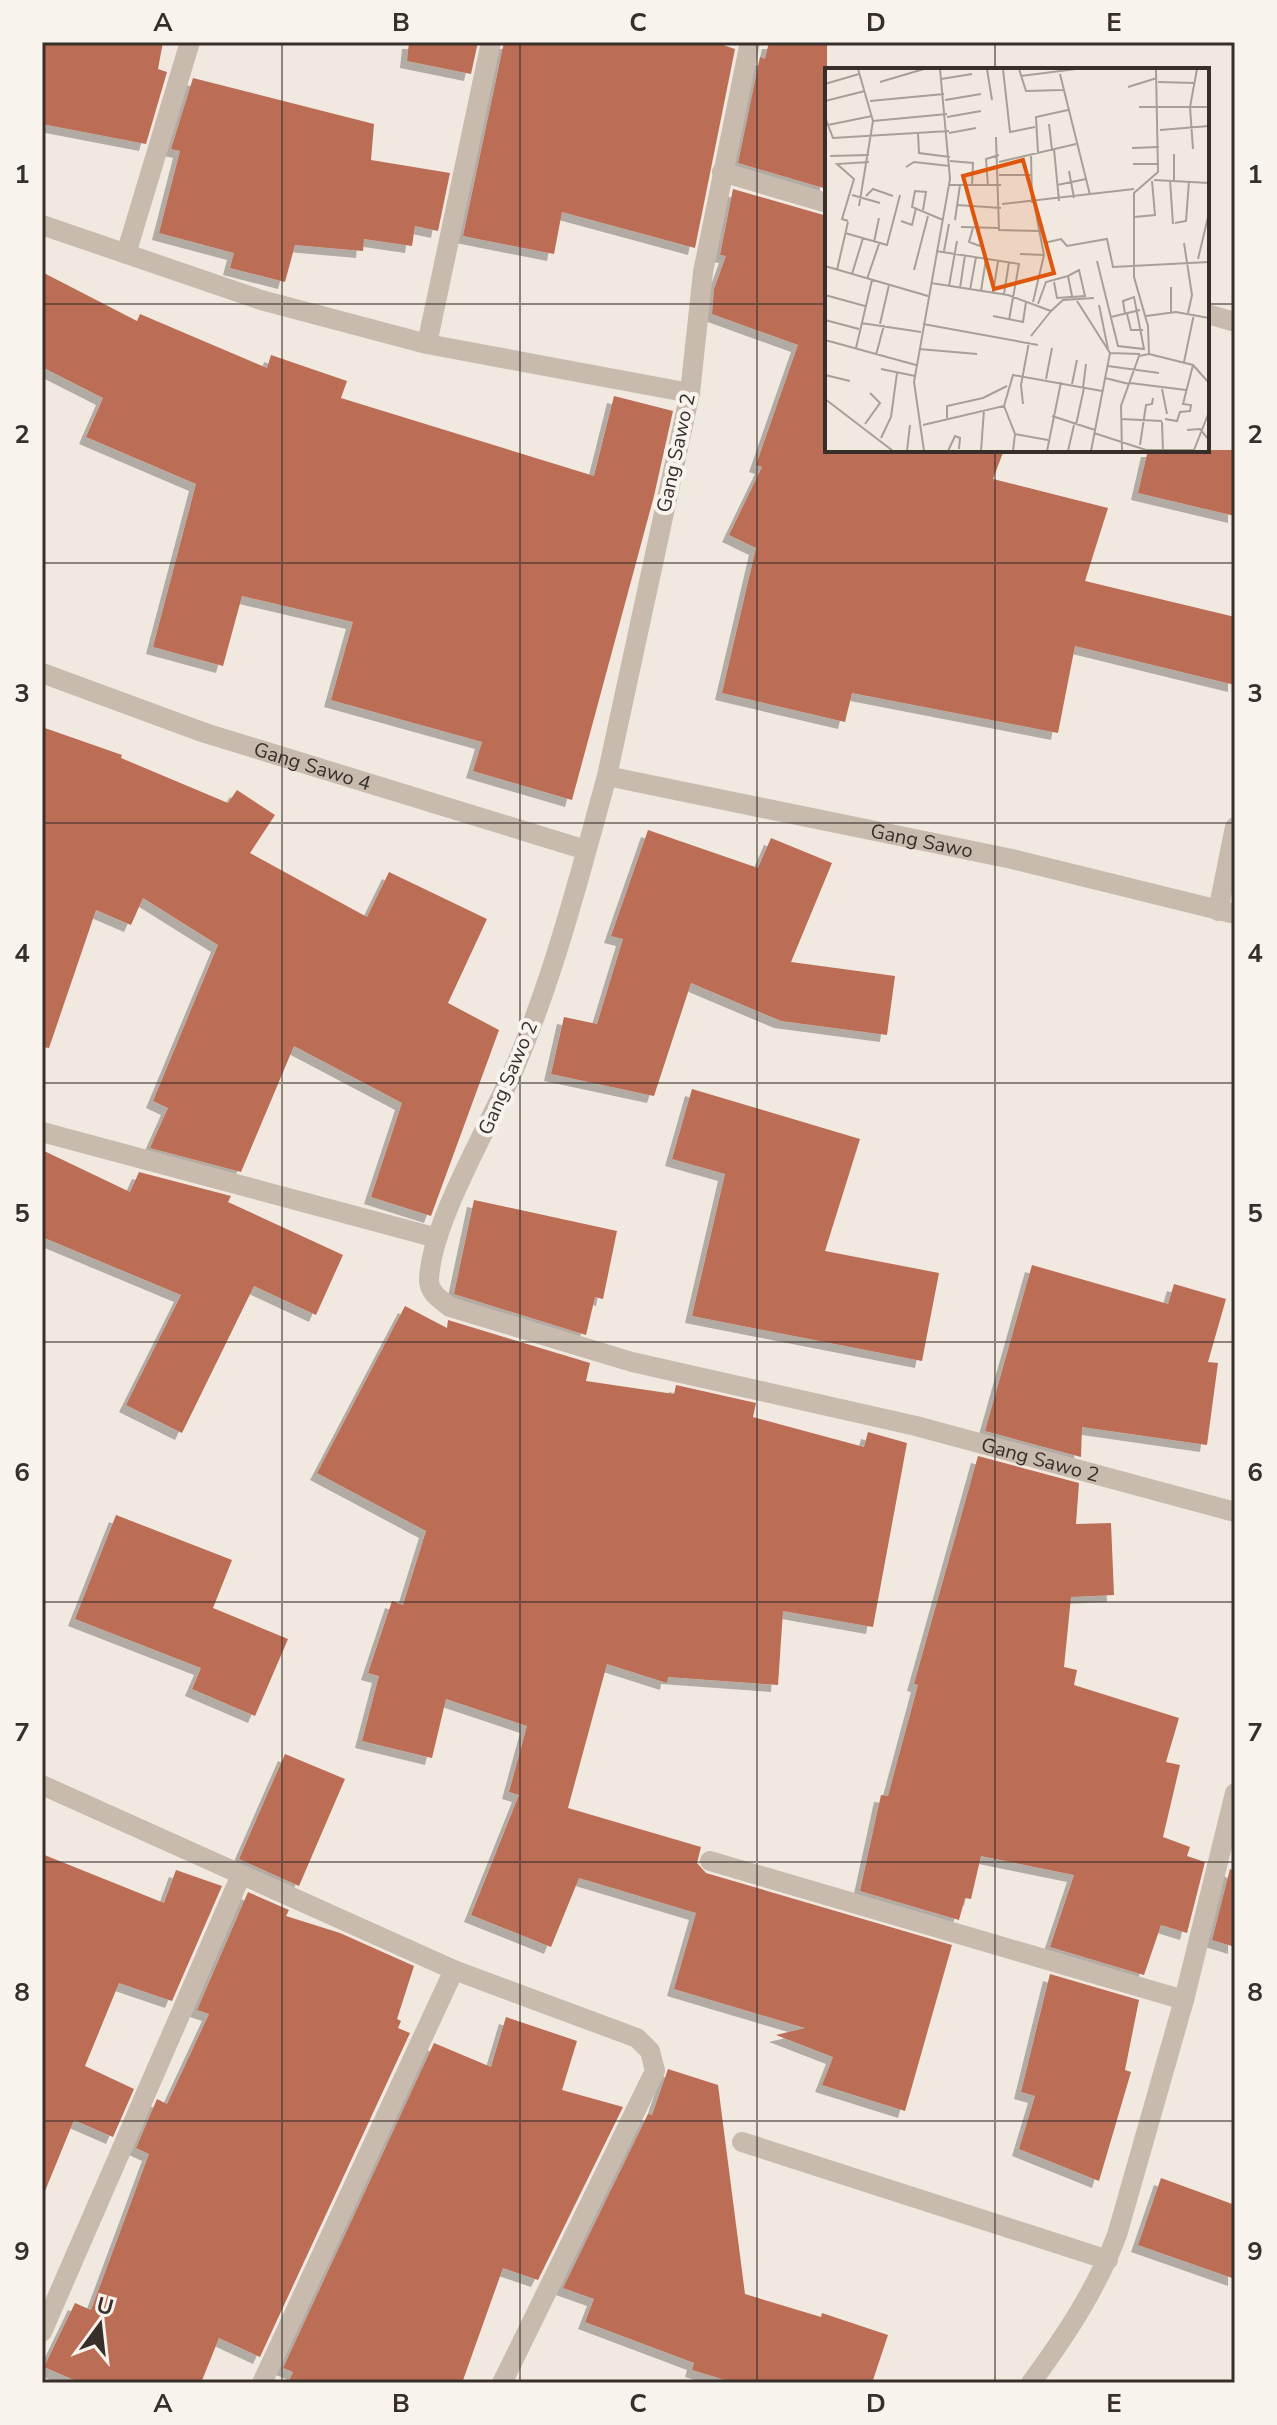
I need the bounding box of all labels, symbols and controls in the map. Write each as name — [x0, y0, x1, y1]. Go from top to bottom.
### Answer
text: A — [153, 5, 173, 40]
text: B — [392, 5, 410, 40]
text: C — [629, 5, 647, 40]
text: D — [866, 5, 886, 40]
text: E — [1106, 5, 1122, 40]
inset map — [825, 68, 1209, 452]
text: 1 — [14, 157, 30, 192]
text: 1 — [1247, 157, 1263, 192]
street label: Gang Sawo 2 — [650, 391, 702, 515]
text: 2 — [14, 417, 30, 452]
text: 2 — [1247, 417, 1263, 452]
text: 3 — [14, 676, 30, 711]
text: 3 — [1247, 676, 1263, 711]
street label: Gang Sawo 4 — [250, 735, 374, 797]
street label: Gang Sawo — [868, 817, 975, 864]
text: 4 — [14, 936, 30, 971]
text: 4 — [1247, 936, 1263, 971]
street label: Gang Sawo 2 — [472, 1017, 544, 1139]
text: 5 — [14, 1196, 30, 1231]
text: 5 — [1247, 1196, 1263, 1231]
street label: Gang Sawo 2 — [978, 1431, 1102, 1488]
text: 6 — [14, 1455, 30, 1490]
text: 6 — [1247, 1455, 1263, 1490]
text: 7 — [14, 1715, 30, 1750]
text: 7 — [1247, 1715, 1263, 1750]
text: 8 — [14, 1975, 30, 2010]
text: 8 — [1247, 1975, 1263, 2010]
text: 9 — [14, 2234, 30, 2269]
text: 9 — [1247, 2234, 1263, 2269]
north arrow — [60, 2285, 140, 2365]
text: U — [93, 2290, 117, 2323]
text: A — [153, 2386, 173, 2421]
text: B — [392, 2386, 410, 2421]
text: C — [629, 2386, 647, 2421]
text: D — [866, 2386, 886, 2421]
text: E — [1106, 2386, 1122, 2421]

